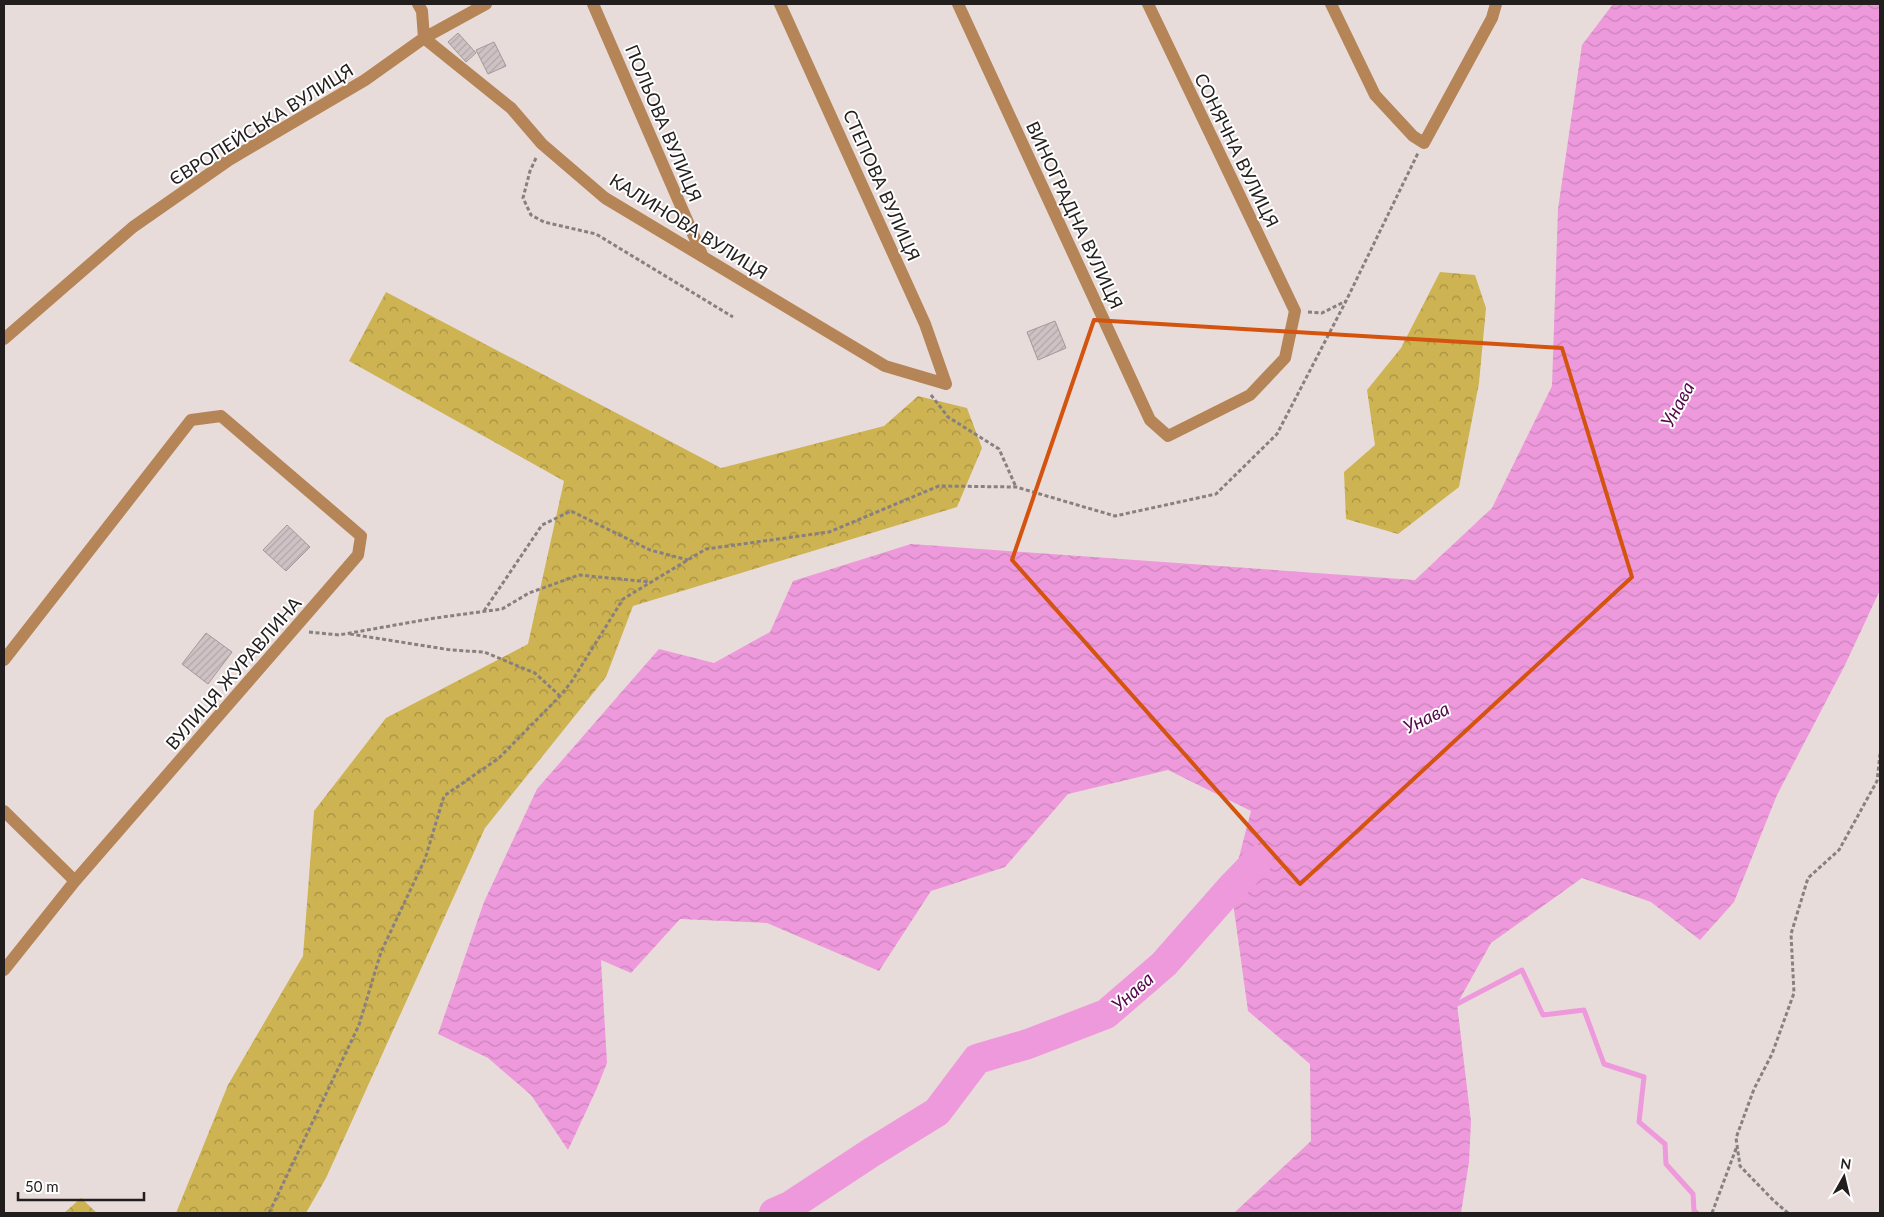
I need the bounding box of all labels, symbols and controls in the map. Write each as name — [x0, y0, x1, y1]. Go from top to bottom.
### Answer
street label: ПОЛЬОВА ВУЛИЦЯ — [621, 41, 707, 205]
street label: ЄВРОПЕЙСЬКА ВУЛИЦЯ — [165, 58, 357, 190]
street label: СОНЯЧНА ВУЛИЦЯ — [1190, 69, 1284, 231]
street label: СТЕПОВА ВУЛИЦЯ — [839, 106, 925, 264]
street label: ВИНОГРАДНА ВУЛИЦЯ — [1022, 118, 1128, 312]
street label: КАЛИНОВА ВУЛИЦЯ — [606, 168, 772, 284]
water label: Унава — [1655, 377, 1699, 431]
street label: ВУЛИЦЯ ЖУРАВЛИНА — [161, 591, 306, 754]
water label: Унава — [1399, 696, 1453, 738]
water label: Унава — [1106, 966, 1158, 1016]
north arrow — [1819, 1152, 1869, 1202]
text: N — [1839, 1154, 1852, 1173]
scale bar — [18, 1170, 144, 1202]
text: 50 m — [25, 1177, 59, 1195]

